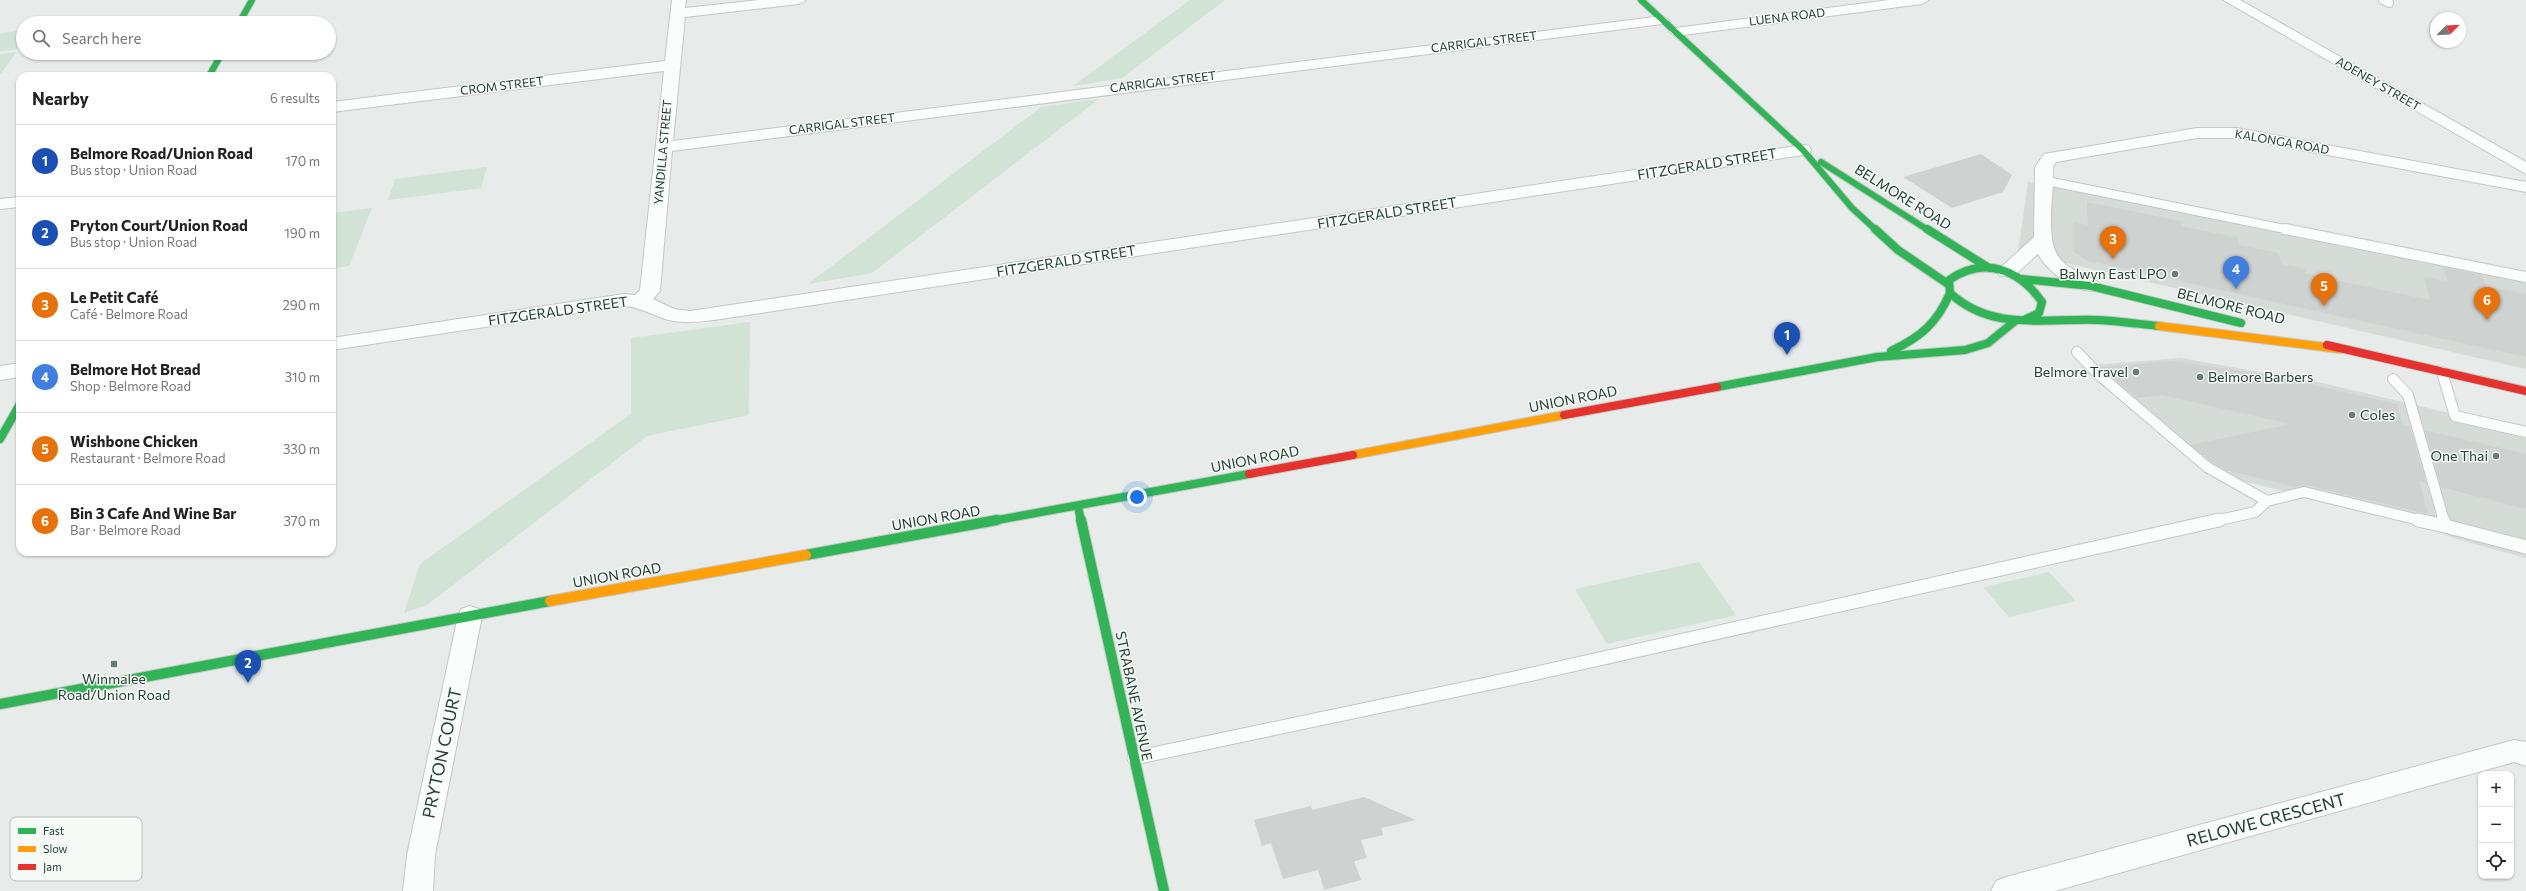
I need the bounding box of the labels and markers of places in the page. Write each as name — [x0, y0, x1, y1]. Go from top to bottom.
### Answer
pin: 3 — [2100, 226, 2126, 259]
pin: 4 — [2223, 256, 2249, 289]
place label: Balwyn East LPO — [2059, 265, 2167, 282]
marker: Balwyn East LPO — [2170, 269, 2180, 279]
pin: 5 — [2311, 273, 2337, 306]
pin: 6 — [2474, 287, 2500, 320]
pin: 1 — [1774, 322, 1800, 355]
place label: Belmore Travel — [2034, 363, 2128, 380]
marker: Belmore Travel — [2131, 367, 2141, 377]
place label: Belmore Barbers — [2208, 368, 2313, 385]
marker: Belmore Barbers — [2195, 372, 2205, 382]
place label: Coles — [2360, 406, 2395, 423]
marker: Coles — [2347, 410, 2357, 420]
place label: One Thai — [2431, 447, 2488, 464]
marker: One Thai — [2491, 451, 2501, 461]
pin: 2 — [235, 650, 261, 683]
marker: Winmalee Road/Union Road — [109, 659, 119, 669]
place label: Winmalee Road/Union Road — [58, 670, 170, 703]

